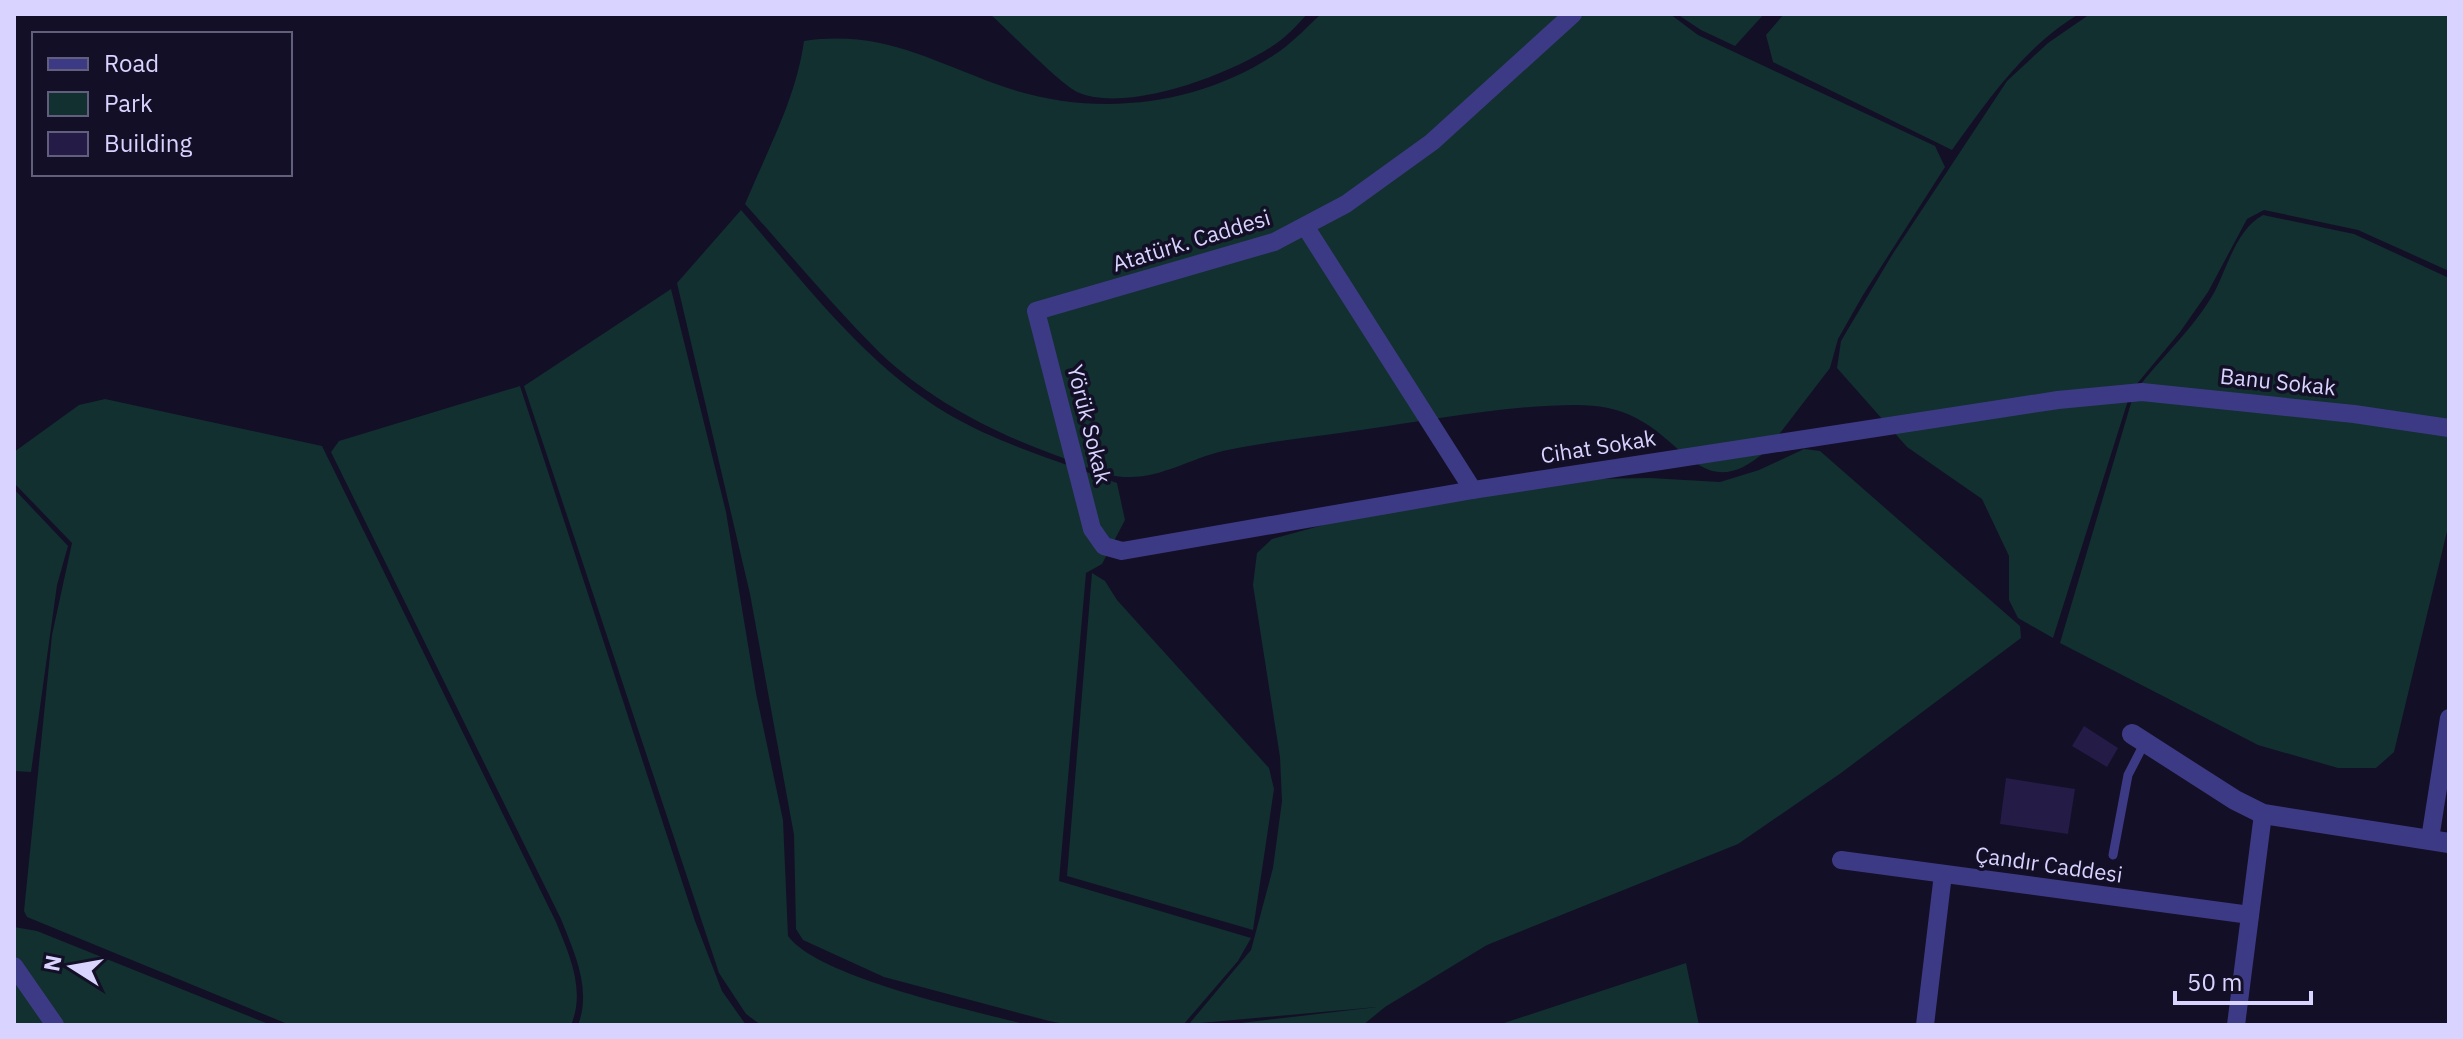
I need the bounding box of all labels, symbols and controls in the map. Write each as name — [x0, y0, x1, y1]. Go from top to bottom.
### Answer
legend — [32, 32, 292, 176]
text: Road — [104, 47, 159, 79]
text: Park — [104, 87, 153, 119]
text: Building — [104, 127, 192, 159]
street label: Atatürk. Caddesi — [1108, 202, 1274, 278]
street label: Banu Sokak — [2219, 361, 2338, 402]
street label: Yörük Sokak — [1061, 362, 1119, 487]
street label: Cihat Sokak — [1538, 423, 1658, 469]
street label: Çandır Caddesi — [1973, 839, 2125, 889]
north arrow — [32, 927, 112, 1007]
text: N — [36, 952, 68, 974]
scale bar — [2175, 955, 2311, 1005]
text: 50 m — [2187, 966, 2242, 998]

